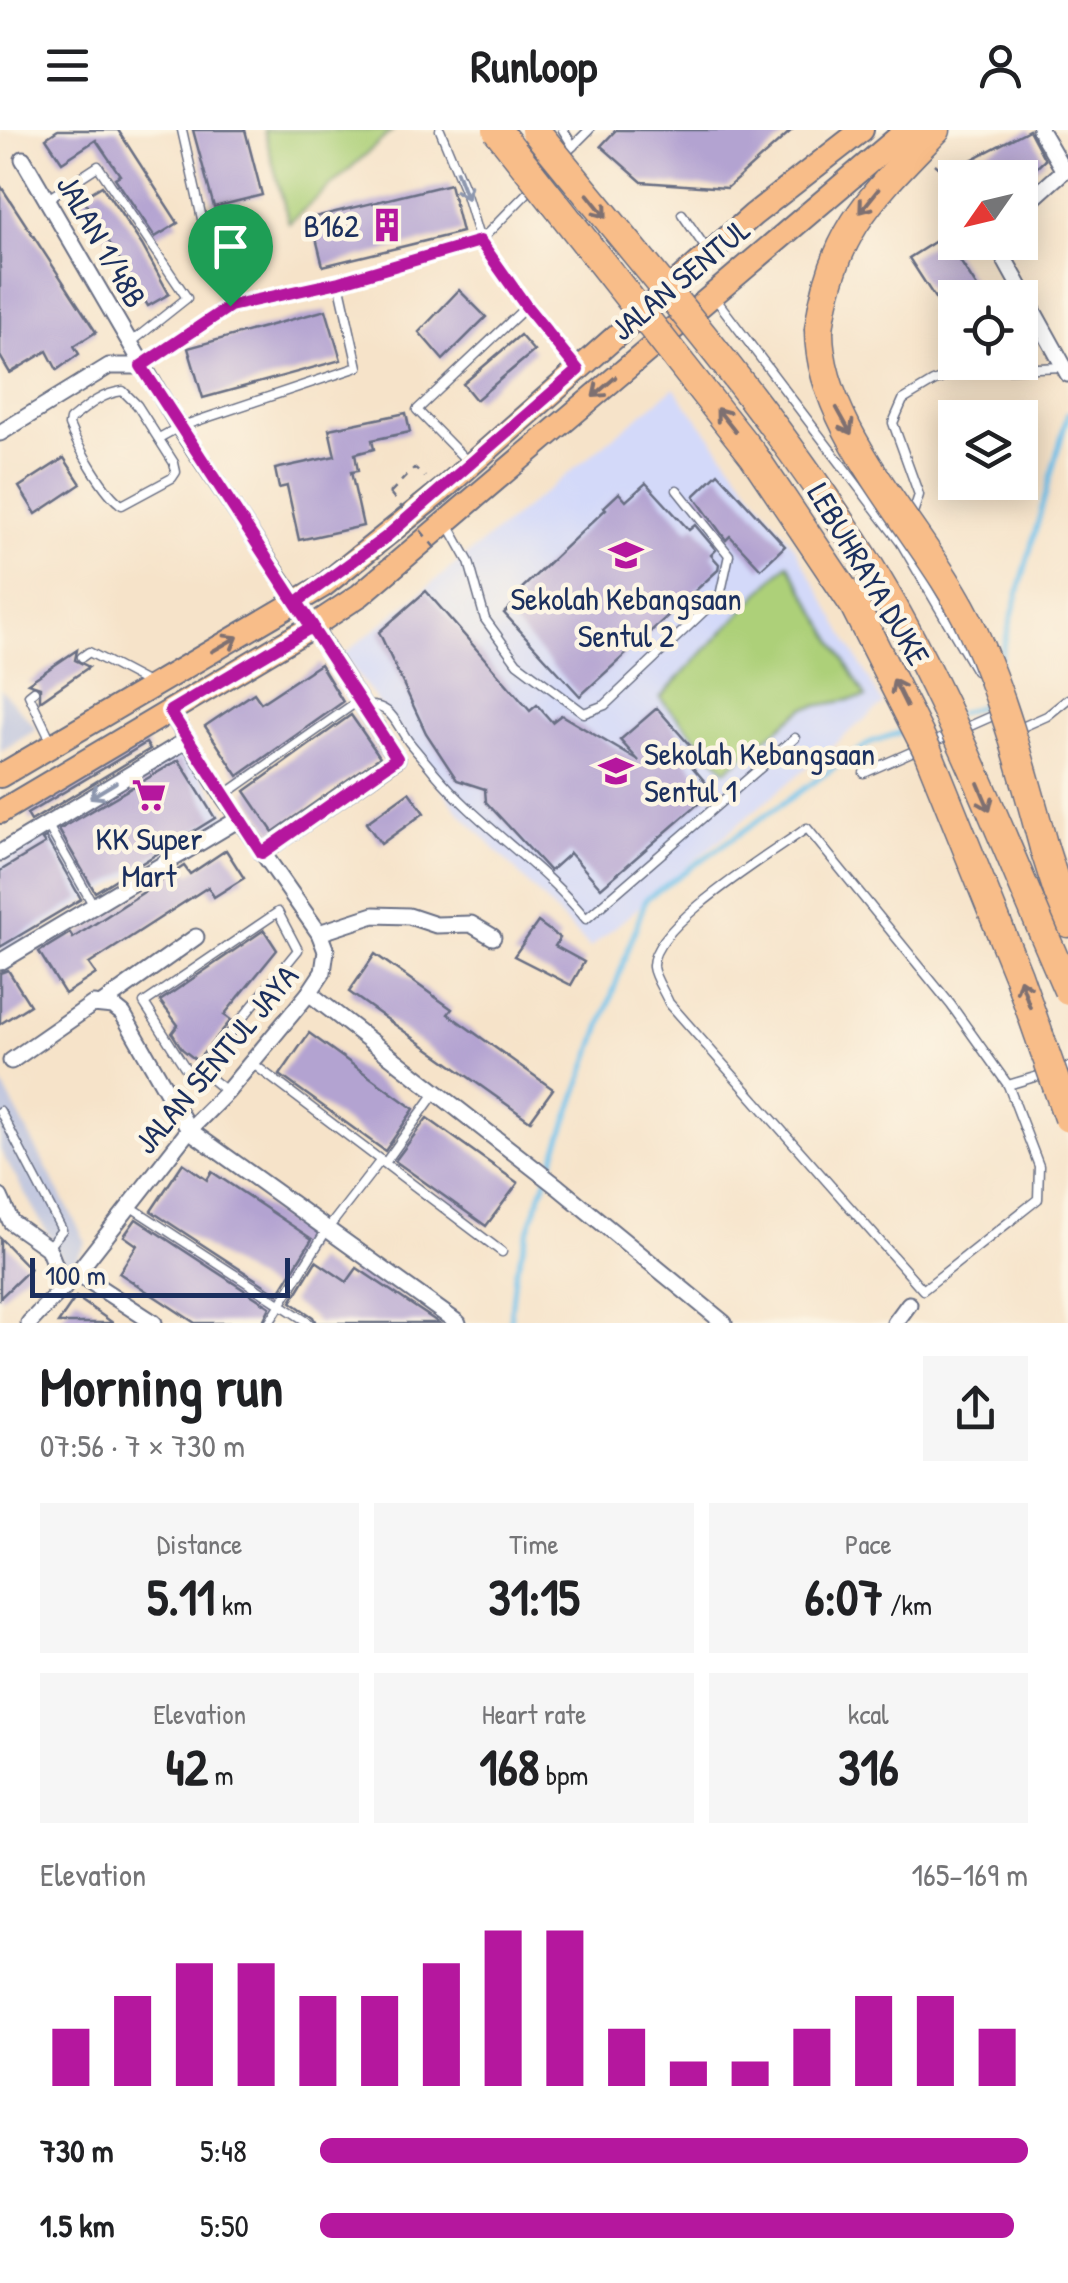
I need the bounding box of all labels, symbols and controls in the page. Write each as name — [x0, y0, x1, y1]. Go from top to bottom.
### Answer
text: Runloop — [471, 35, 597, 96]
icon: menu — [40, 38, 95, 93]
icon: person — [973, 38, 1028, 93]
north arrow — [938, 160, 1038, 260]
map controls — [938, 160, 1038, 500]
street label: JALAN 1/48B — [47, 167, 157, 315]
one-way arrow — [454, 168, 472, 199]
one-way arrow — [859, 187, 880, 214]
one-way arrow — [586, 192, 607, 219]
pin — [188, 204, 273, 307]
place label: B162 — [303, 204, 359, 247]
building icon: B162 — [368, 206, 406, 244]
street label: JALAN SENTUL — [601, 208, 759, 350]
icon: arrive — [203, 219, 258, 274]
button: locate — [938, 280, 1038, 380]
one-way arrow — [592, 375, 618, 397]
button: layers — [938, 400, 1038, 500]
one-way arrow — [835, 406, 855, 436]
one-way arrow — [715, 407, 737, 433]
street label: LEBUHRAYA DUKE — [798, 475, 940, 673]
school or university icon: Sekolah Kebangsaan Sentul 2 — [607, 536, 645, 574]
place label: Sekolah Kebangsaan Sentul 2 — [510, 577, 742, 657]
one-way arrow — [211, 634, 239, 654]
one-way arrow — [890, 679, 909, 708]
place label: Sekolah Kebangsaan Sentul 1 — [644, 732, 875, 812]
school or university icon: Sekolah Kebangsaan Sentul 1 — [597, 752, 635, 790]
supermarket icon: KK Super Mart — [130, 776, 168, 814]
one-way arrow — [89, 780, 118, 800]
one-way arrow — [976, 781, 994, 812]
place label: KK Super Mart — [95, 817, 203, 897]
street label: JALAN SENTUL JAYA — [124, 955, 308, 1163]
one-way arrow — [1014, 978, 1032, 1010]
scale bar — [30, 1253, 290, 1298]
text: 100 m — [45, 1256, 106, 1294]
text: Morning run — [40, 1349, 283, 1423]
button: share — [923, 1356, 1028, 1461]
text: 07:56 · 7 × 730 m — [40, 1424, 245, 1467]
text: Distance — [157, 1525, 242, 1563]
text: Time — [509, 1525, 559, 1563]
text: Pace — [845, 1525, 892, 1563]
text: 5.11 — [147, 1563, 215, 1631]
text: 31:15 — [488, 1563, 580, 1631]
text: 6:07 — [805, 1563, 883, 1631]
text: km — [215, 1586, 252, 1624]
text: /km — [883, 1586, 932, 1624]
text: Elevation — [153, 1695, 246, 1733]
text: Heart rate — [482, 1695, 586, 1733]
text: kcal — [848, 1695, 889, 1733]
text: 42 — [166, 1733, 208, 1801]
text: 168 — [480, 1733, 539, 1801]
text: 316 — [838, 1733, 899, 1801]
text: m — [208, 1756, 233, 1794]
text: bpm — [539, 1756, 588, 1794]
text: Elevation — [40, 1853, 146, 1896]
text: 165–169 m — [911, 1853, 1028, 1896]
text: 730 m — [40, 2129, 114, 2172]
text: 5:48 — [200, 2129, 247, 2172]
text: 1.5 km — [40, 2204, 114, 2247]
text: 5:50 — [200, 2204, 249, 2247]

